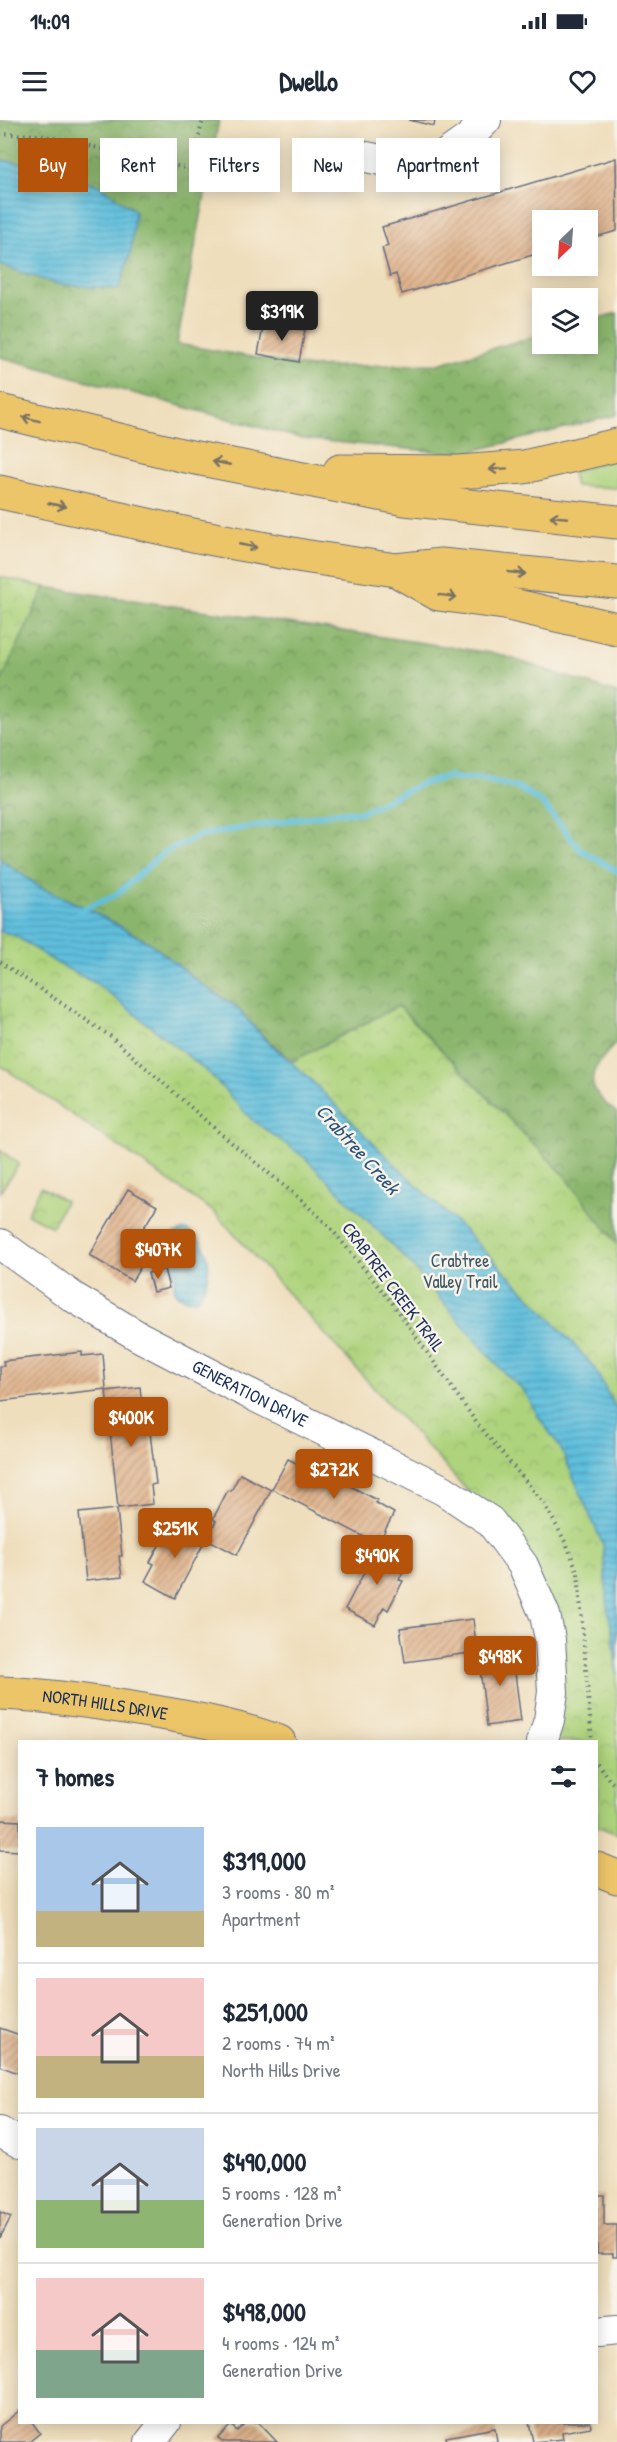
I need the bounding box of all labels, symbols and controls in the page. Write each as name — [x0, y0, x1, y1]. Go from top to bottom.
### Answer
text: 14:09 — [30, 6, 69, 36]
text: Dwello — [279, 63, 338, 99]
icon: menu — [18, 65, 51, 98]
icon: heart — [566, 65, 599, 98]
chip: Buy — [18, 138, 88, 192]
chip: Rent — [100, 138, 177, 192]
chip: Filters — [189, 138, 280, 192]
chip: New — [292, 138, 364, 192]
chip: Apartment — [376, 138, 500, 192]
north arrow — [532, 210, 598, 276]
map controls — [532, 210, 598, 354]
button: layers — [532, 288, 598, 354]
pin: $319K — [240, 291, 324, 342]
text: $319K — [260, 297, 304, 324]
one-way arrow — [22, 413, 41, 425]
one-way arrow — [212, 457, 232, 468]
one-way arrow — [489, 463, 509, 474]
one-way arrow — [47, 500, 66, 511]
one-way arrow — [549, 511, 569, 522]
one-way arrow — [237, 541, 257, 552]
one-way arrow — [507, 568, 526, 579]
one-way arrow — [438, 590, 457, 601]
water label: Crabtree Creek — [311, 1098, 407, 1201]
street label: CRABTREE CREEK TRAIL — [336, 1217, 451, 1357]
pin: $407K — [116, 1229, 200, 1280]
text: $407K — [135, 1235, 181, 1262]
park label: Crabtree Valley Trail — [422, 1248, 498, 1294]
street label: GENERATION DRIVE — [188, 1353, 312, 1433]
pin: $400K — [89, 1397, 173, 1448]
text: $400K — [108, 1403, 154, 1430]
pin: $272K — [292, 1449, 376, 1500]
text: $272K — [309, 1455, 359, 1482]
pin: $251K — [133, 1508, 217, 1559]
text: $251K — [152, 1514, 198, 1541]
pin: $490K — [335, 1535, 419, 1586]
text: $490K — [355, 1541, 399, 1568]
pin: $498K — [458, 1636, 542, 1687]
text: $498K — [478, 1642, 522, 1669]
street label: NORTH HILLS DRIVE — [42, 1683, 170, 1726]
text: 7 homes — [36, 1759, 114, 1794]
icon: filters — [547, 1760, 580, 1793]
text: $319,000 — [222, 1843, 306, 1878]
icon: home — [84, 1851, 156, 1923]
text: 3 rooms · 80 m² — [222, 1878, 334, 1905]
text: Apartment — [222, 1905, 300, 1932]
text: $251,000 — [222, 1994, 308, 2029]
icon: home — [84, 2002, 156, 2074]
text: 2 rooms · 74 m² — [222, 2029, 334, 2056]
text: North Hills Drive — [222, 2056, 341, 2083]
text: $490,000 — [222, 2144, 306, 2179]
icon: home — [84, 2152, 156, 2224]
text: 5 rooms · 128 m² — [222, 2179, 341, 2206]
text: Generation Drive — [222, 2206, 343, 2233]
text: $498,000 — [222, 2294, 306, 2329]
icon: home — [84, 2302, 156, 2374]
text: 4 rooms · 124 m² — [222, 2329, 339, 2356]
text: Generation Drive — [222, 2356, 343, 2383]

